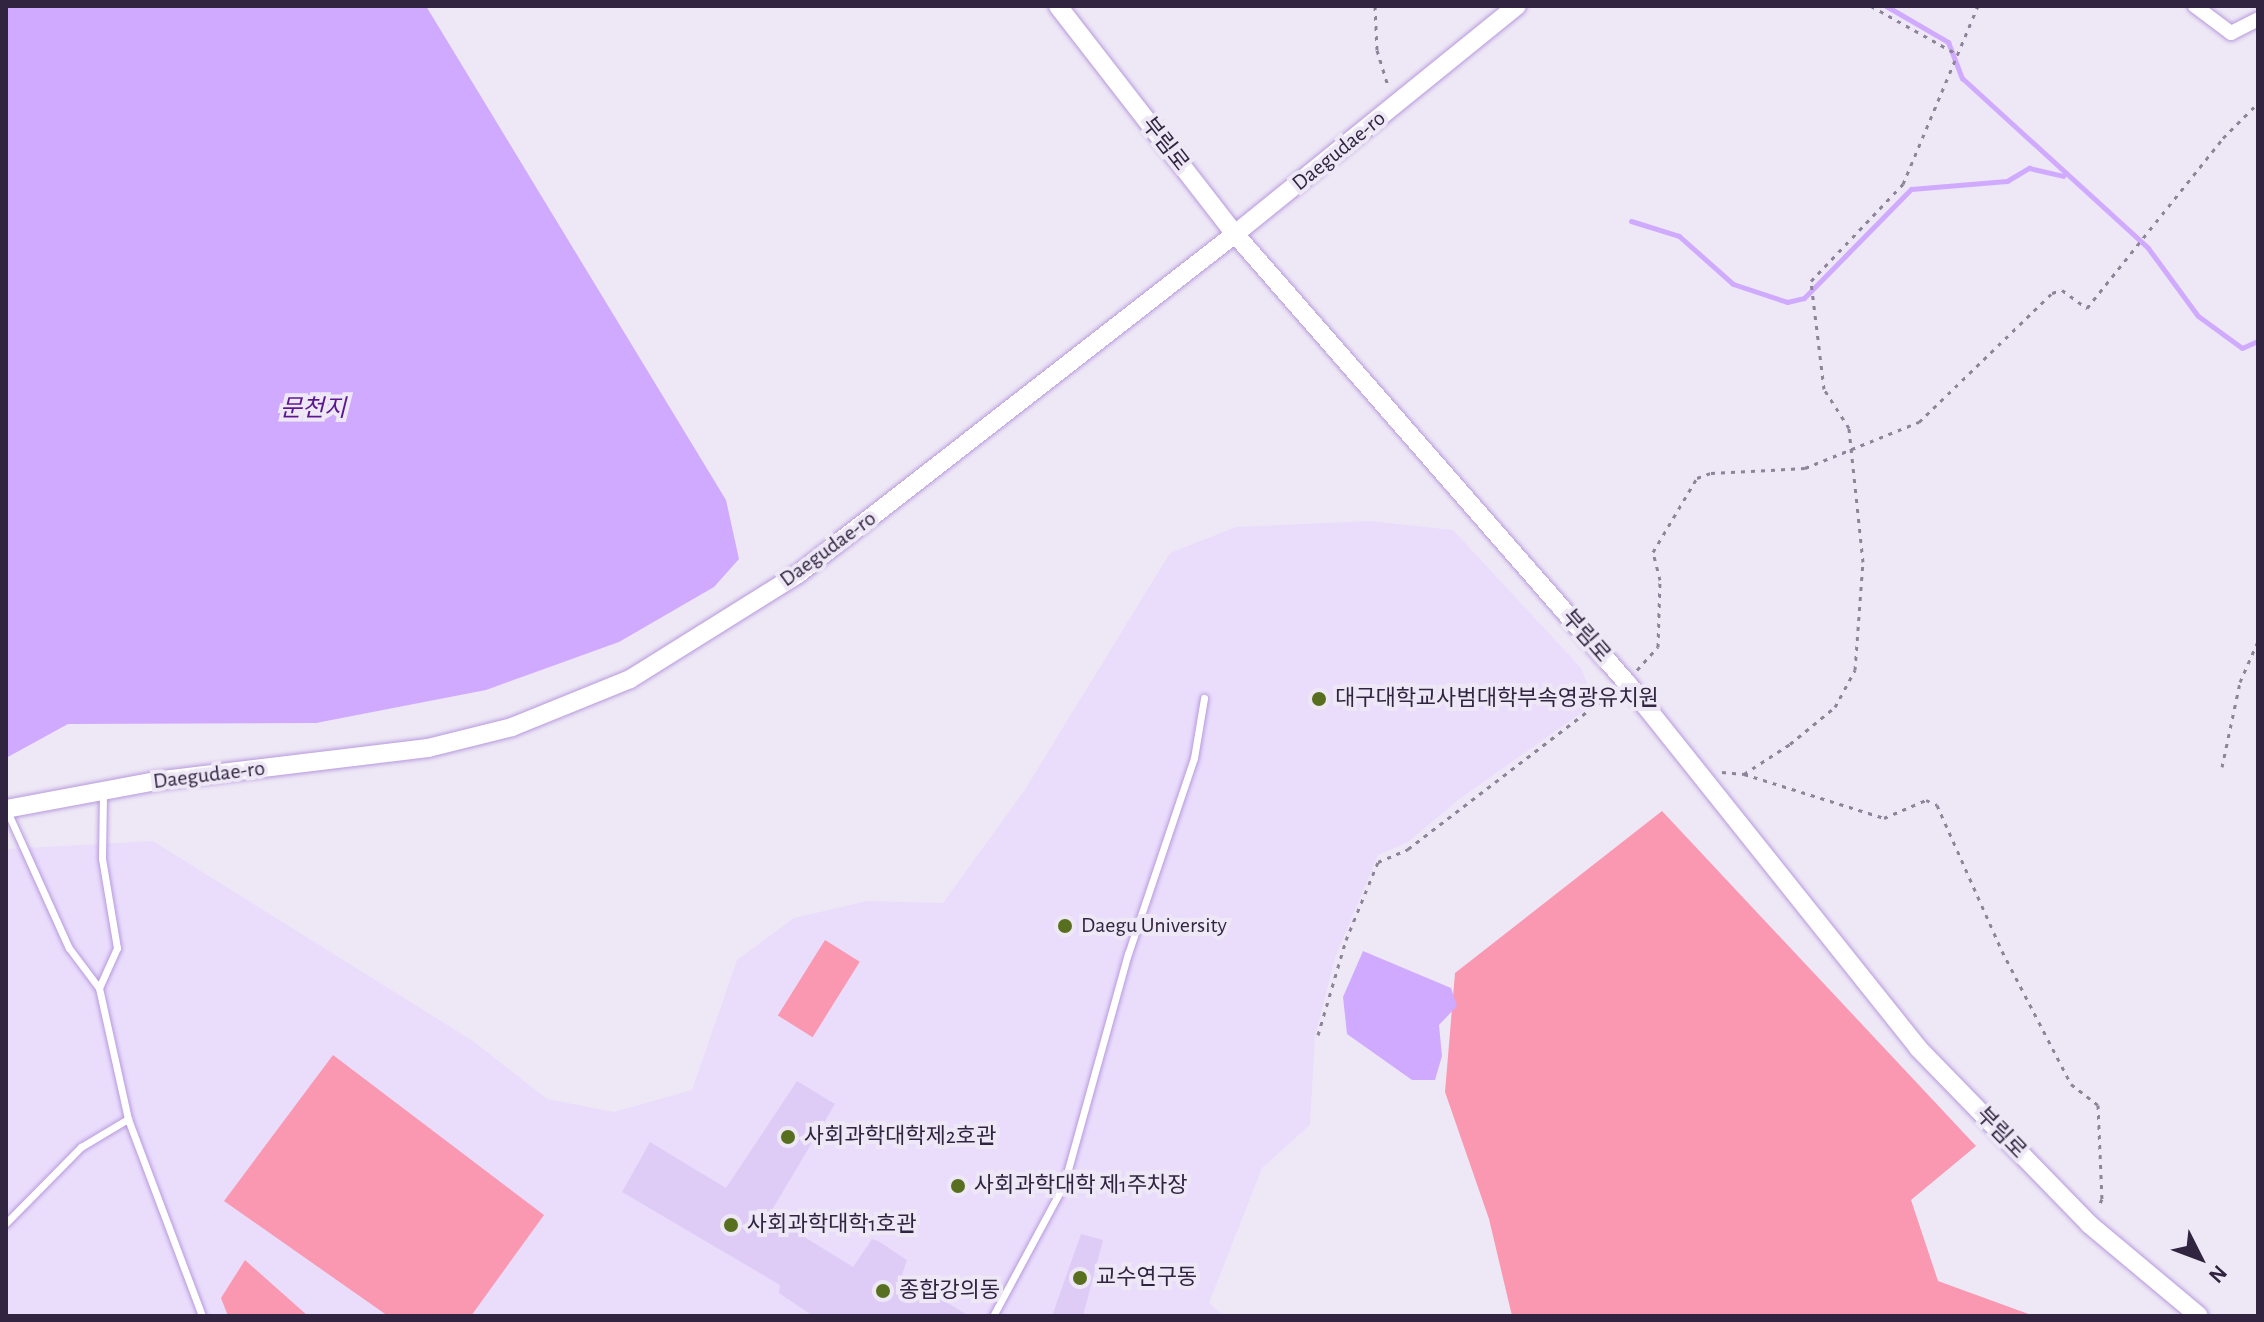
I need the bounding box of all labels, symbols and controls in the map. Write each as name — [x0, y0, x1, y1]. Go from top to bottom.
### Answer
street label: Daegudae-ro — [1287, 105, 1391, 197]
street label: 부림로 — [1136, 112, 1194, 176]
water label: 문천지 — [280, 396, 346, 424]
street label: Daegudae-ro — [775, 505, 881, 593]
street label: 부림로 — [1556, 604, 1616, 668]
place label: 대구대학교사범대학부속영광유치원 — [1335, 686, 1659, 712]
marker: 대구대학교사범대학부속영광유치원 — [1310, 690, 1328, 708]
street label: Daegudae-ro — [152, 755, 266, 795]
place label: Daegu University — [1081, 913, 1227, 939]
marker: Daegu University — [1056, 917, 1074, 935]
street label: 부림로 — [1970, 1102, 2032, 1164]
place label: 사회과학대학제2호관 — [804, 1124, 996, 1150]
marker: 사회과학대학제2호관 — [779, 1128, 797, 1146]
place label: 사회과학대학 제1주차장 — [974, 1173, 1188, 1199]
marker: 사회과학대학 제1주차장 — [949, 1177, 967, 1195]
place label: 사회과학대학1호관 — [747, 1212, 916, 1238]
marker: 사회과학대학1호관 — [722, 1216, 740, 1234]
north arrow — [2160, 1218, 2240, 1298]
text: N — [2205, 1261, 2231, 1287]
place label: 교수연구동 — [1096, 1265, 1197, 1291]
marker: 교수연구동 — [1071, 1269, 1089, 1287]
place label: 종합강의동 — [899, 1278, 1000, 1304]
marker: 종합강의동 — [874, 1282, 892, 1300]

